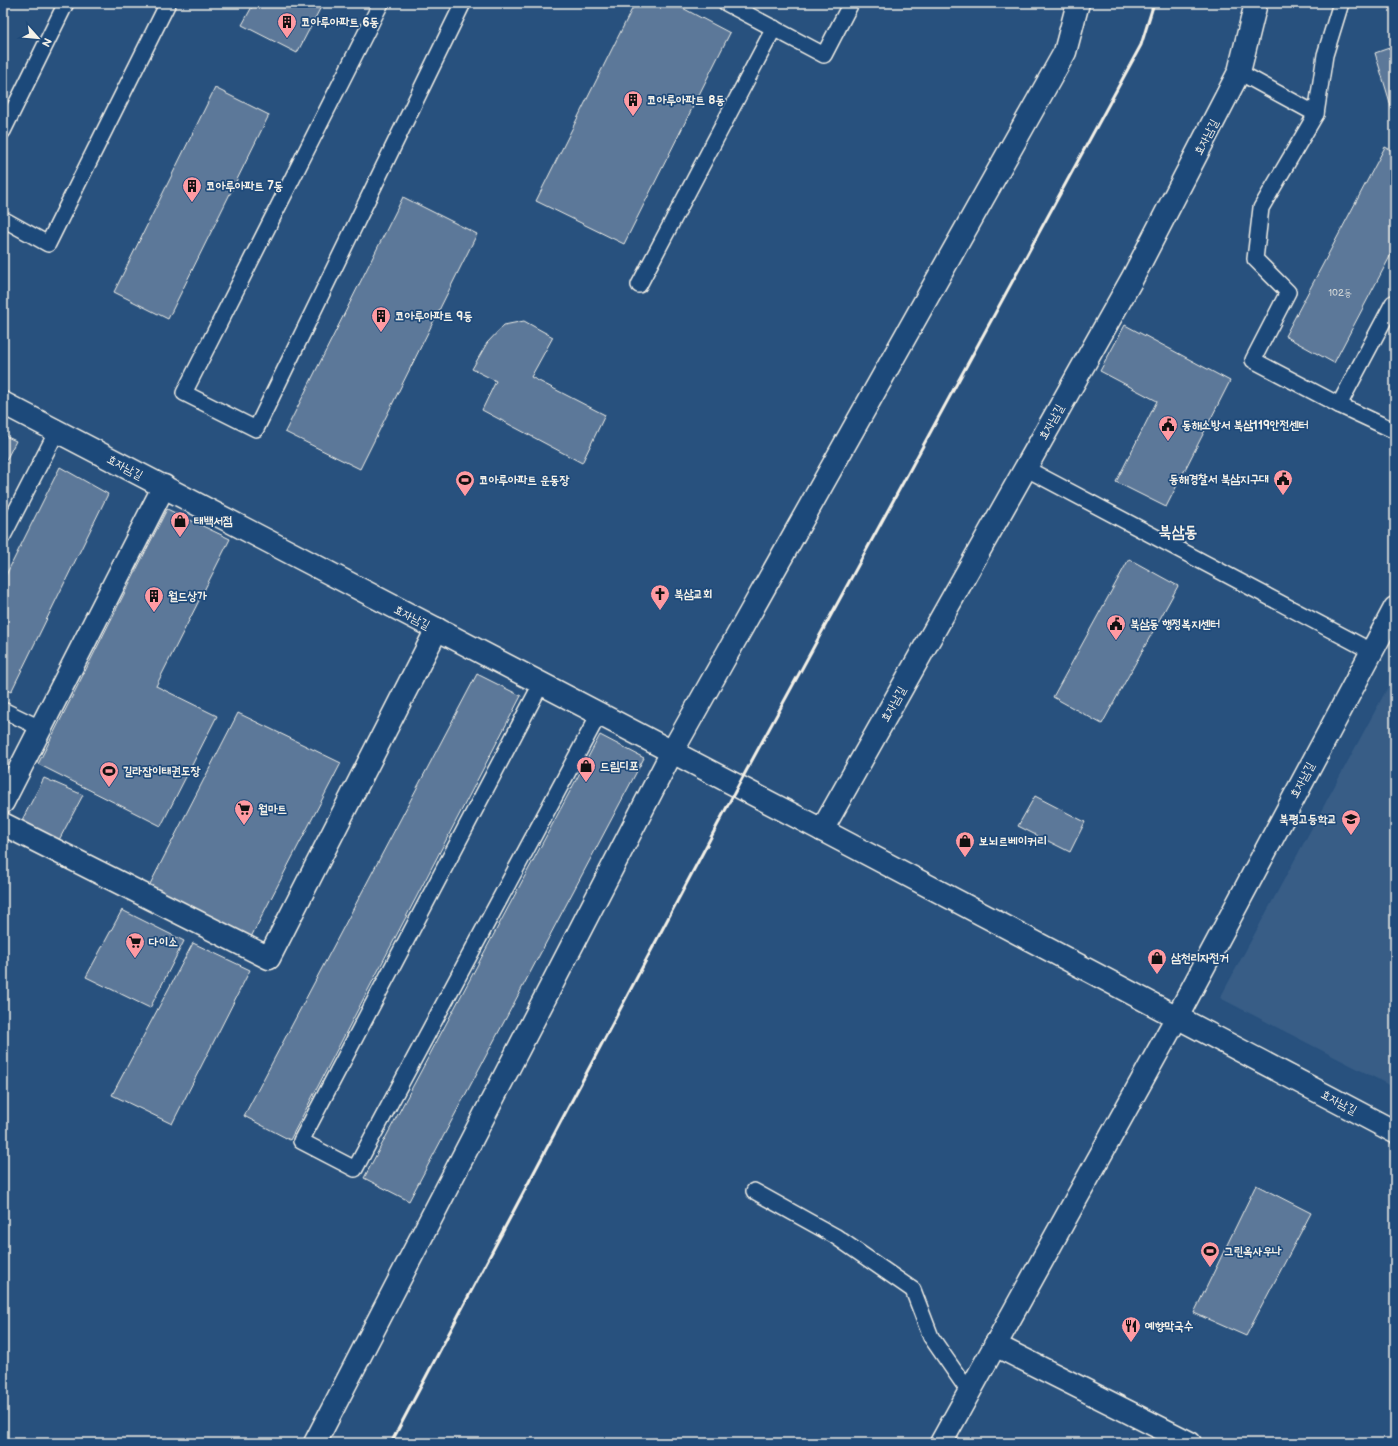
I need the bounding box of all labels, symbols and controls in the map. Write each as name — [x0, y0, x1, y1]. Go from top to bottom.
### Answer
building icon: 코아루아파트 6동 — [276, 11, 298, 39]
place label: 코아루아파트 6동 — [301, 15, 379, 30]
north arrow — [18, 18, 58, 58]
text: N — [39, 36, 54, 49]
building icon: 코아루아파트 8동 — [622, 89, 644, 117]
place label: 코아루아파트 8동 — [647, 93, 725, 108]
street label: 효자남길 — [1191, 116, 1222, 158]
building icon: 코아루아파트 7동 — [181, 175, 203, 203]
place label: 코아루아파트 7동 — [206, 179, 283, 194]
house number: 102동 — [1328, 287, 1352, 299]
building icon: 코아루아파트 9동 — [370, 305, 392, 333]
place label: 코아루아파트 9동 — [395, 309, 473, 324]
street label: 효자남길 — [1036, 401, 1068, 443]
public building icon: 동해소방서 북삼119안전센터 — [1157, 414, 1179, 442]
place label: 동해소방서 북삼119안전센터 — [1182, 418, 1309, 433]
street label: 효자남길 — [104, 452, 146, 483]
public building icon: 동해경찰서 북삼지구대 — [1272, 468, 1294, 496]
sports icon: 코아루아파트 운동장 — [454, 469, 476, 497]
place label: 동해경찰서 북삼지구대 — [1169, 472, 1269, 487]
place label: 코아루아파트 운동장 — [479, 473, 569, 488]
shop icon: 태백서점 — [169, 510, 191, 538]
place label: 태백서점 — [194, 514, 233, 529]
district label: 북삼동 — [1159, 523, 1197, 542]
church icon: 북삼교회 — [649, 583, 671, 611]
building icon: 월드상가 — [143, 585, 165, 613]
place label: 북삼교회 — [674, 587, 713, 602]
place label: 월드상가 — [168, 589, 207, 604]
street label: 효자남길 — [391, 602, 433, 633]
public building icon: 북삼동 행정복지센터 — [1105, 613, 1127, 641]
place label: 북삼동 행정복지센터 — [1130, 617, 1220, 632]
street label: 효자남길 — [878, 683, 910, 725]
shop icon: 드림디포 — [575, 755, 597, 783]
place label: 드림디포 — [600, 759, 639, 774]
street label: 효자남길 — [1287, 759, 1318, 801]
sports icon: 길라잡이태권도장 — [98, 760, 120, 788]
place label: 길라잡이태권도장 — [123, 764, 201, 779]
supermarket icon: 월마트 — [233, 798, 255, 826]
place label: 월마트 — [258, 802, 287, 817]
school or university icon: 북평고등학교 — [1340, 808, 1362, 836]
place label: 북평고등학교 — [1279, 812, 1337, 827]
shop icon: 보뇌르베이커리 — [954, 830, 976, 858]
place label: 보뇌르베이커리 — [979, 834, 1047, 849]
supermarket icon: 다이소 — [124, 931, 146, 959]
place label: 다이소 — [148, 935, 178, 950]
shop icon: 삼천리자전거 — [1146, 947, 1168, 975]
place label: 삼천리자전거 — [1171, 951, 1229, 966]
street label: 효자남길 — [1318, 1087, 1360, 1118]
sports icon: 그린옥사우나 — [1199, 1240, 1221, 1268]
place label: 그린옥사우나 — [1224, 1244, 1282, 1259]
restaurant icon: 예향막국수 — [1120, 1315, 1142, 1343]
place label: 예향막국수 — [1144, 1319, 1194, 1334]

